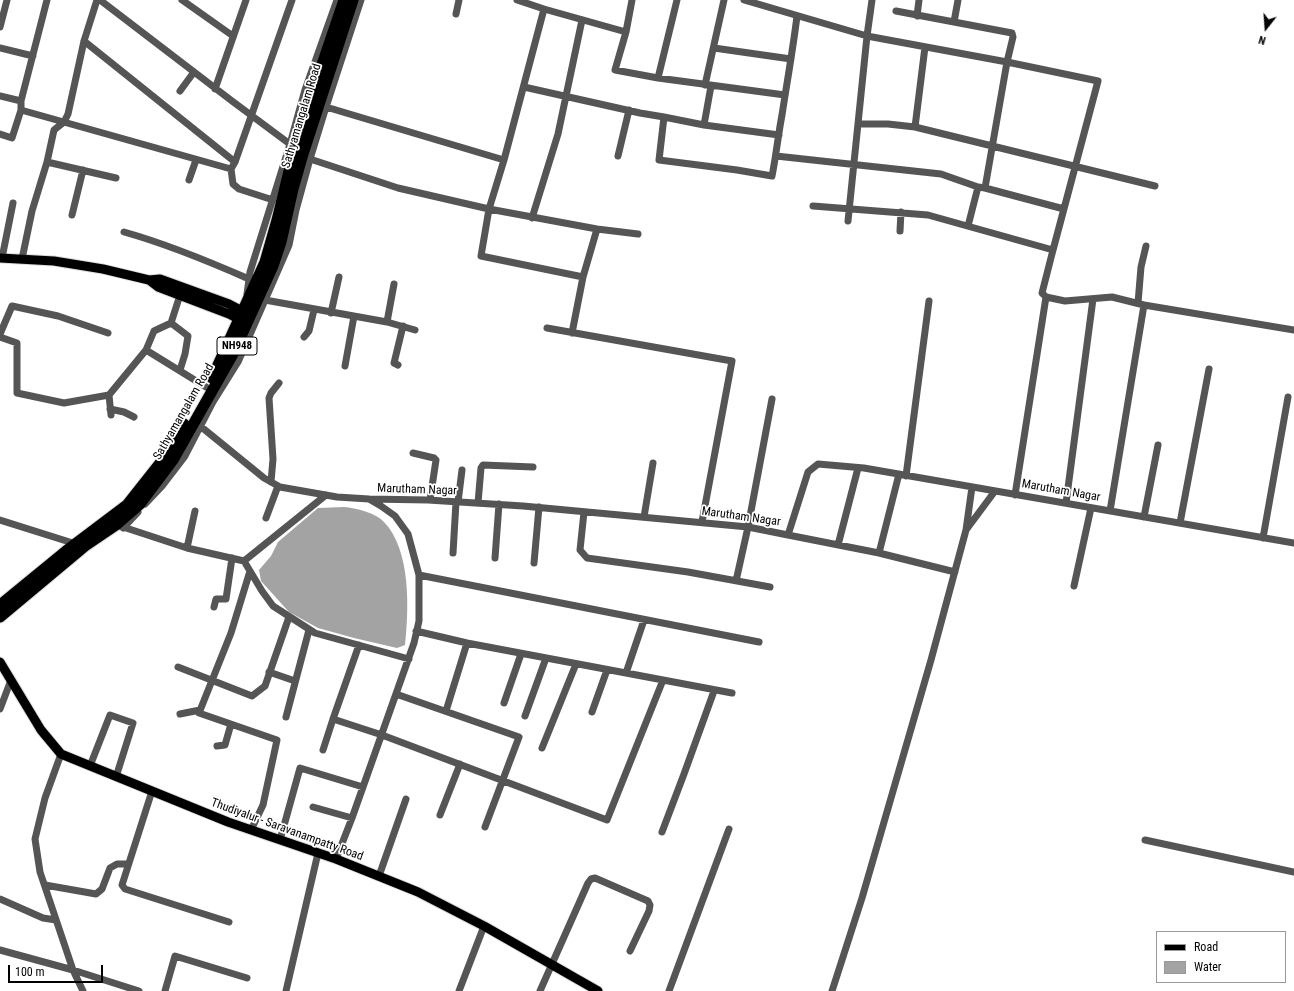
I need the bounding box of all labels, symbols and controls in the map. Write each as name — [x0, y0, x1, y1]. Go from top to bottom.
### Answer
north arrow — [1246, 8, 1286, 48]
text: N — [1257, 33, 1267, 47]
street label: Sathyamangalam Road — [279, 62, 325, 170]
road number: NH948 — [217, 337, 257, 355]
street label: Sathyamangalam Road — [151, 361, 217, 463]
street label: Marutham Nagar — [1021, 477, 1101, 505]
street label: Marutham Nagar — [377, 481, 457, 499]
street label: Marutham Nagar — [701, 504, 781, 530]
street label: Thudiyalur - Saravanampatty Road — [209, 796, 365, 864]
legend — [1156, 931, 1286, 983]
text: Road — [1194, 940, 1218, 954]
scale bar — [10, 957, 105, 983]
text: Water — [1194, 960, 1222, 974]
text: 100 m — [15, 965, 45, 979]

